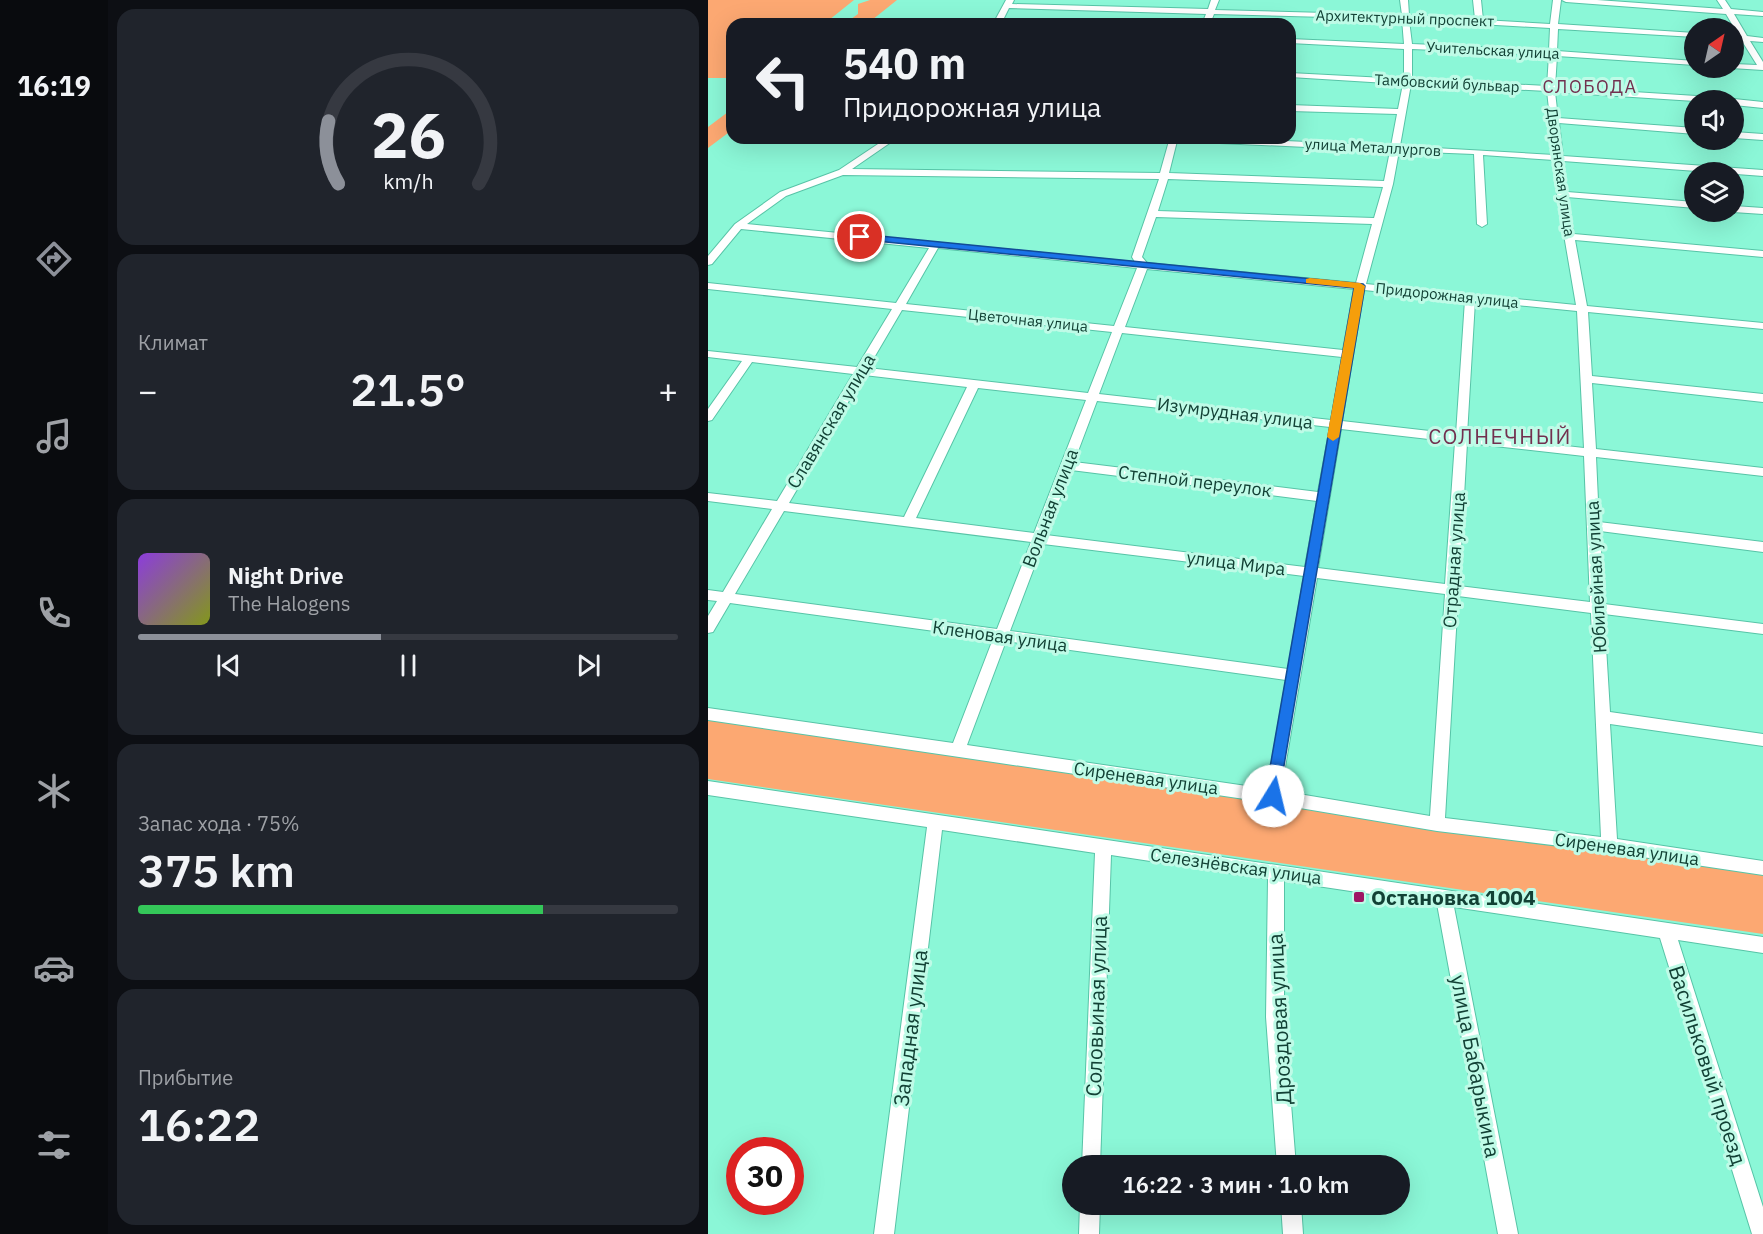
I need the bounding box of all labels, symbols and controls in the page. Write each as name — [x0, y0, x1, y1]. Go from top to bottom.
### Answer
street label: Архитектурный проспект — [1315, 5, 1495, 31]
north arrow — [1684, 18, 1744, 78]
map controls — [1684, 18, 1744, 222]
text: 540 m — [843, 36, 966, 91]
street label: Учительская улица — [1426, 37, 1560, 63]
icon: left — [744, 42, 822, 120]
text: 16:19 — [17, 68, 91, 103]
street label: Тамбовский бульвар — [1374, 70, 1520, 96]
district label: СЛОБОДА — [1542, 75, 1638, 98]
text: Придорожная улица — [843, 89, 1102, 124]
button: sound — [1684, 90, 1744, 150]
text: 26 — [371, 94, 445, 175]
street label: Дворянская улица — [1543, 106, 1579, 238]
street label: улица Металлургов — [1304, 134, 1442, 160]
button: layers — [1684, 162, 1744, 222]
text: km/h — [383, 167, 433, 195]
pin — [834, 211, 885, 262]
icon: arrive — [843, 220, 876, 253]
icon: directions — [33, 238, 75, 280]
street label: Придорожная улица — [1375, 278, 1519, 312]
street label: Цветочная улица — [967, 304, 1089, 336]
text: Климат — [138, 329, 208, 356]
street label: Славянская улица — [782, 349, 881, 493]
text: 21.5° — [350, 360, 466, 418]
text: − — [138, 369, 158, 412]
text: + — [658, 369, 678, 412]
street label: Изумрудная улица — [1156, 392, 1315, 434]
icon: music — [33, 415, 75, 457]
district label: СОЛНЕЧНЫЙ — [1428, 422, 1572, 450]
street label: Вольная улица — [1017, 445, 1083, 571]
street label: Степной переулок — [1117, 460, 1273, 502]
street label: Отрадная улица — [1438, 491, 1470, 629]
street label: Юбилейная улица — [1581, 500, 1611, 654]
street label: улица Мира — [1185, 546, 1287, 581]
text: Night Drive — [228, 561, 344, 590]
text: The Halogens — [228, 590, 350, 617]
icon: phone — [33, 592, 75, 634]
street label: Кленовая улица — [931, 615, 1069, 657]
icon: previous — [212, 649, 245, 682]
icon: pause — [392, 649, 425, 682]
icon: next — [572, 649, 605, 682]
street label: Сиреневая улица — [1072, 756, 1220, 800]
position arrow — [1241, 764, 1305, 828]
icon: climate — [33, 770, 75, 812]
text: Запас хода · 75% — [138, 810, 300, 837]
street label: Сиреневая улица — [1553, 827, 1701, 871]
text: 375 km — [138, 841, 295, 899]
street label: Селезнёвская улица — [1149, 843, 1324, 889]
place label: Остановка 1004 — [1371, 883, 1536, 911]
marker: Остановка 1004 — [1352, 890, 1366, 904]
street label: Соловьиная улица — [1079, 915, 1113, 1097]
street label: Дроздовая улица — [1261, 933, 1297, 1105]
icon: car — [33, 947, 75, 989]
street label: Западная улица — [886, 948, 934, 1108]
street label: Васильковый проезд — [1662, 962, 1754, 1168]
street label: улица Бабарыкина — [1445, 972, 1507, 1160]
text: Прибытие — [138, 1064, 233, 1091]
text: 16:22 — [138, 1095, 260, 1153]
icon: filters — [33, 1124, 75, 1166]
speed limit sign: 30 — [726, 1137, 804, 1215]
text: 16:22 · 3 мин · 1.0 km — [1123, 1170, 1349, 1199]

